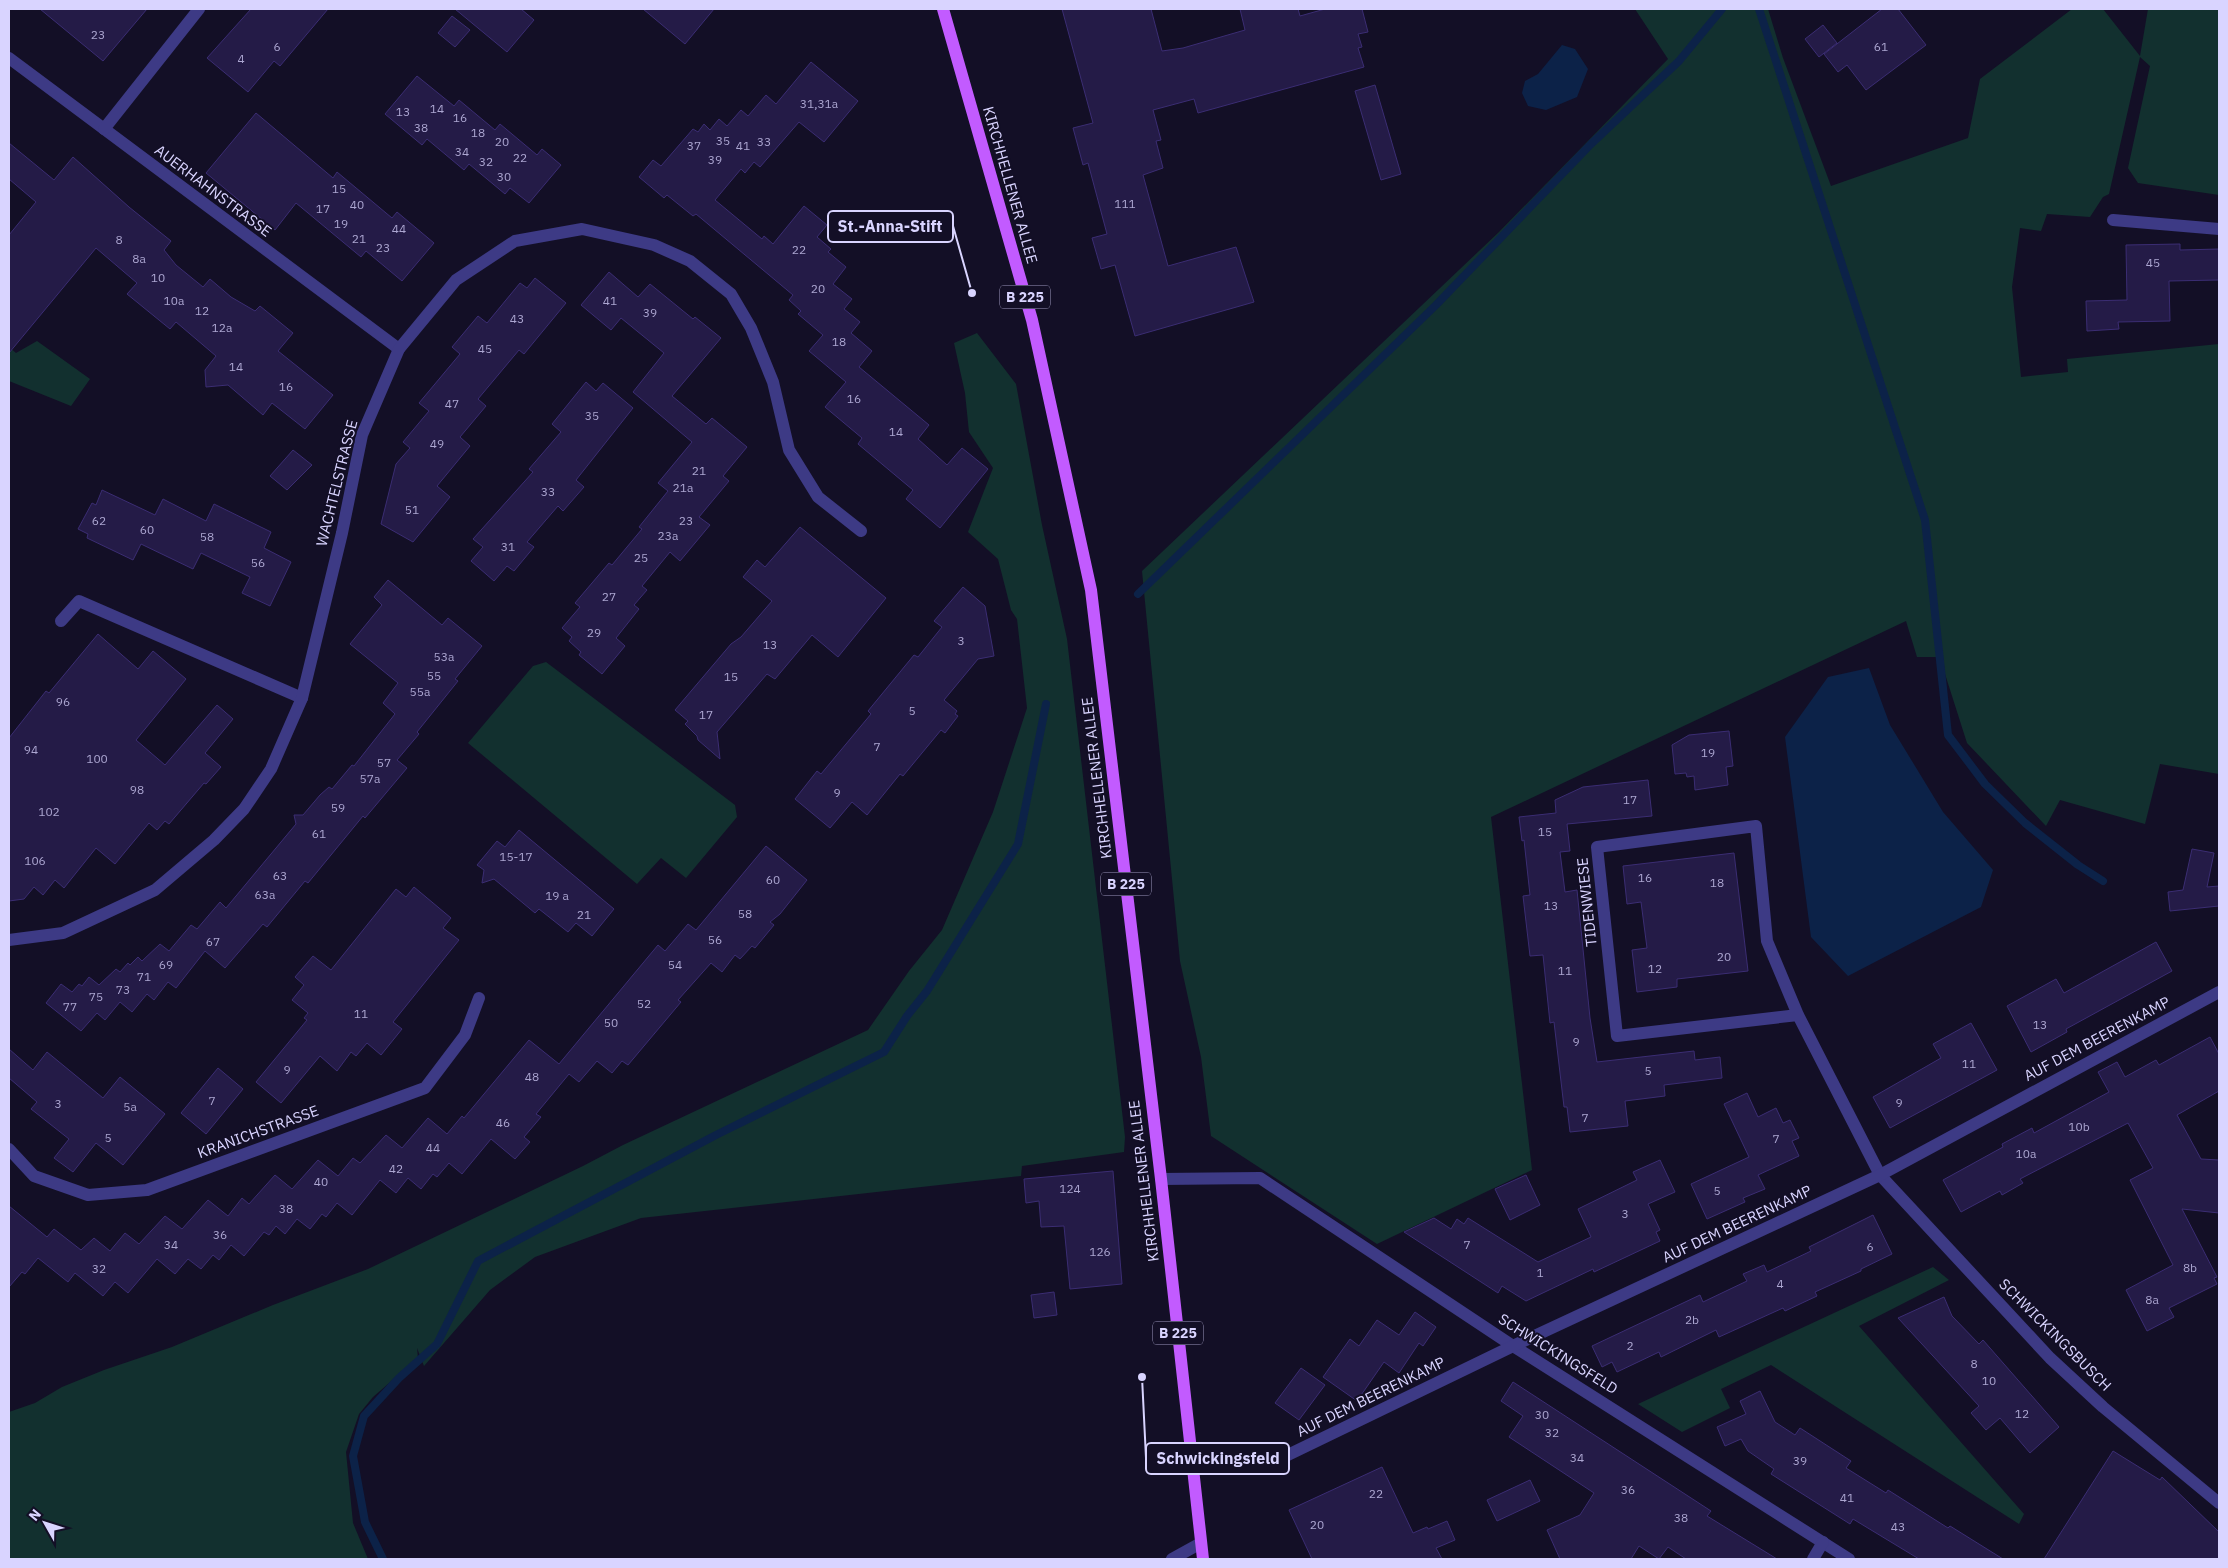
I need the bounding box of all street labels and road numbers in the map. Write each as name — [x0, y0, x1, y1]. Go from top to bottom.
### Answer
street label: KIRCHHELLENER ALLEE — [979, 104, 1042, 266]
street label: AUERHAHNSTRASSE — [151, 140, 276, 241]
road number: B 225 — [1000, 286, 1050, 308]
street label: WACHTELSTRASSE — [312, 418, 361, 548]
street label: KIRCHHELLENER ALLEE — [1077, 696, 1116, 860]
street label: TIDENWIESE — [1572, 857, 1601, 948]
road number: B 225 — [1101, 872, 1151, 896]
street label: AUF DEM BEERENKAMP — [2020, 992, 2173, 1085]
street label: KIRCHHELLENER ALLEE — [1124, 1099, 1163, 1263]
street label: KRANICHSTRASSE — [195, 1101, 321, 1162]
street label: AUF DEM BEERENKAMP — [1659, 1181, 1815, 1267]
street label: SCHWICKINGSBUSCH — [1995, 1274, 2116, 1395]
street label: SCHWICKINGSFELD — [1495, 1309, 1622, 1398]
road number: B 225 — [1153, 1322, 1203, 1345]
street label: AUF DEM BEERENKAMP — [1294, 1352, 1448, 1441]

